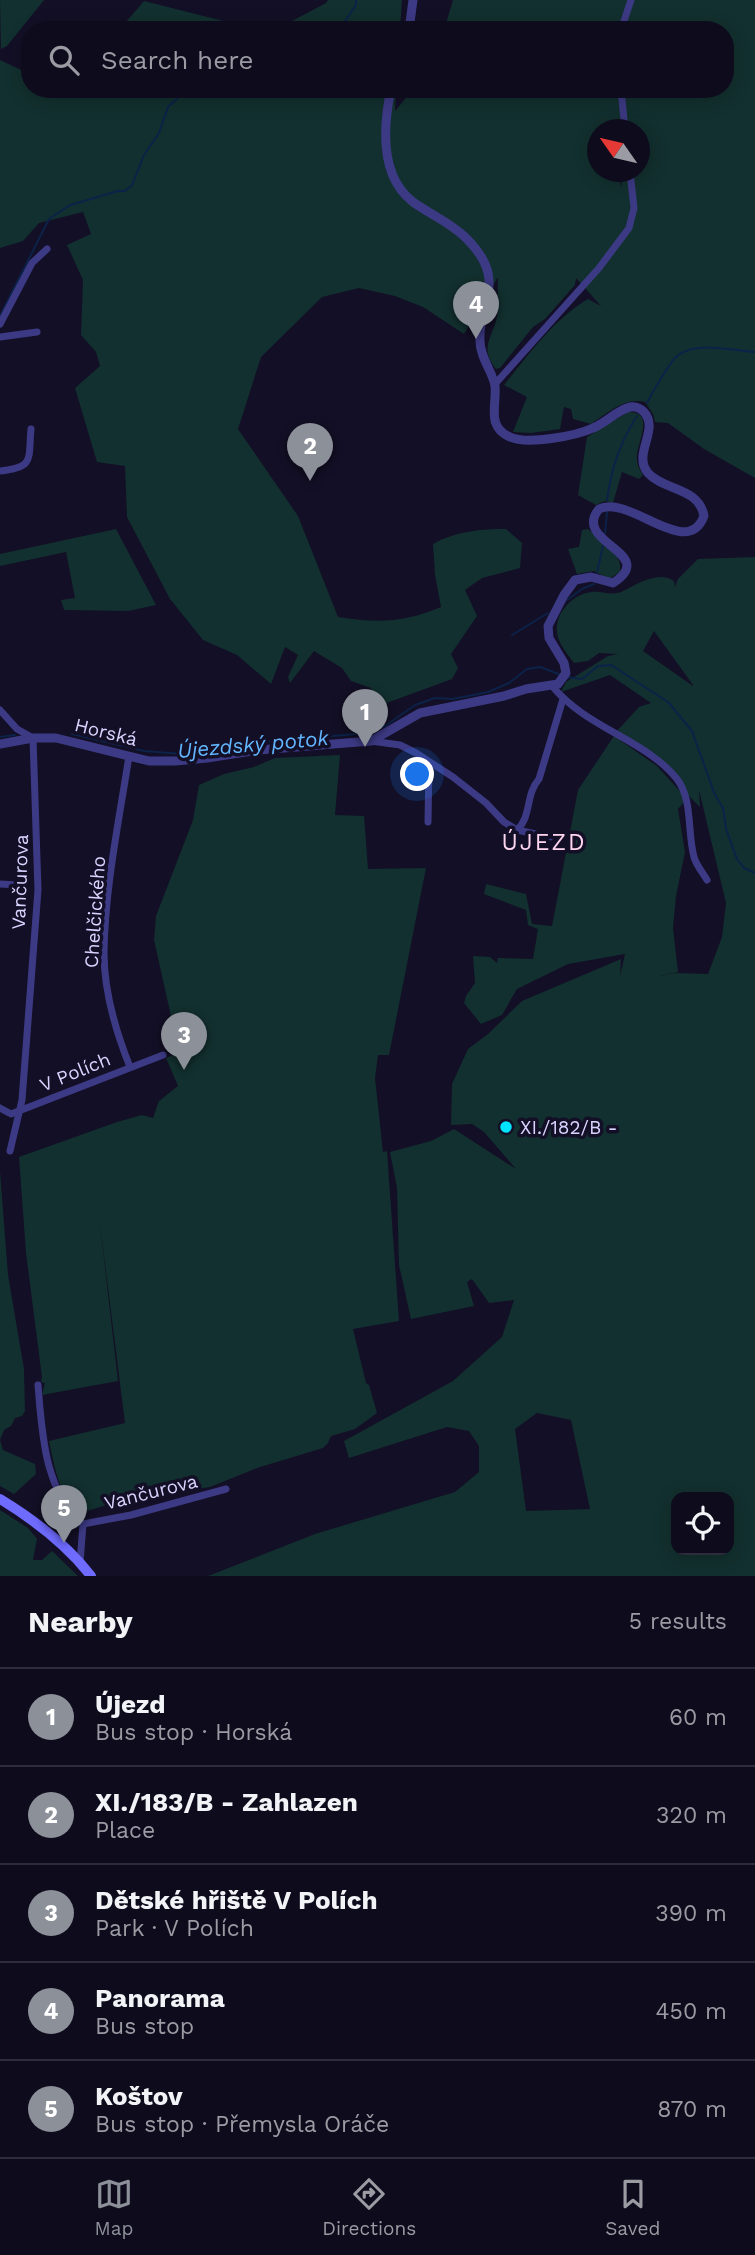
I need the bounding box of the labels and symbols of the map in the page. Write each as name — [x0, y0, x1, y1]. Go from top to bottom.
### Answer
north arrow — [587, 119, 650, 182]
pin: 4 — [453, 281, 499, 339]
pin: 2 — [287, 423, 333, 481]
pin: 1 — [342, 689, 388, 747]
street label: Horská — [72, 713, 140, 751]
water label: Újezdský potok — [176, 725, 330, 763]
your location — [400, 757, 434, 791]
district label: ÚJEZD — [501, 829, 587, 856]
street label: Vančurova — [7, 834, 33, 930]
street label: Chelčického — [80, 855, 110, 969]
pin: 3 — [161, 1012, 207, 1070]
street label: V Polích — [36, 1047, 114, 1097]
place label: XI./182/B - — [520, 1116, 617, 1139]
marker: XI./182/B - — [498, 1119, 514, 1135]
street label: Vančurova — [102, 1469, 200, 1515]
pin: 5 — [41, 1485, 87, 1543]

